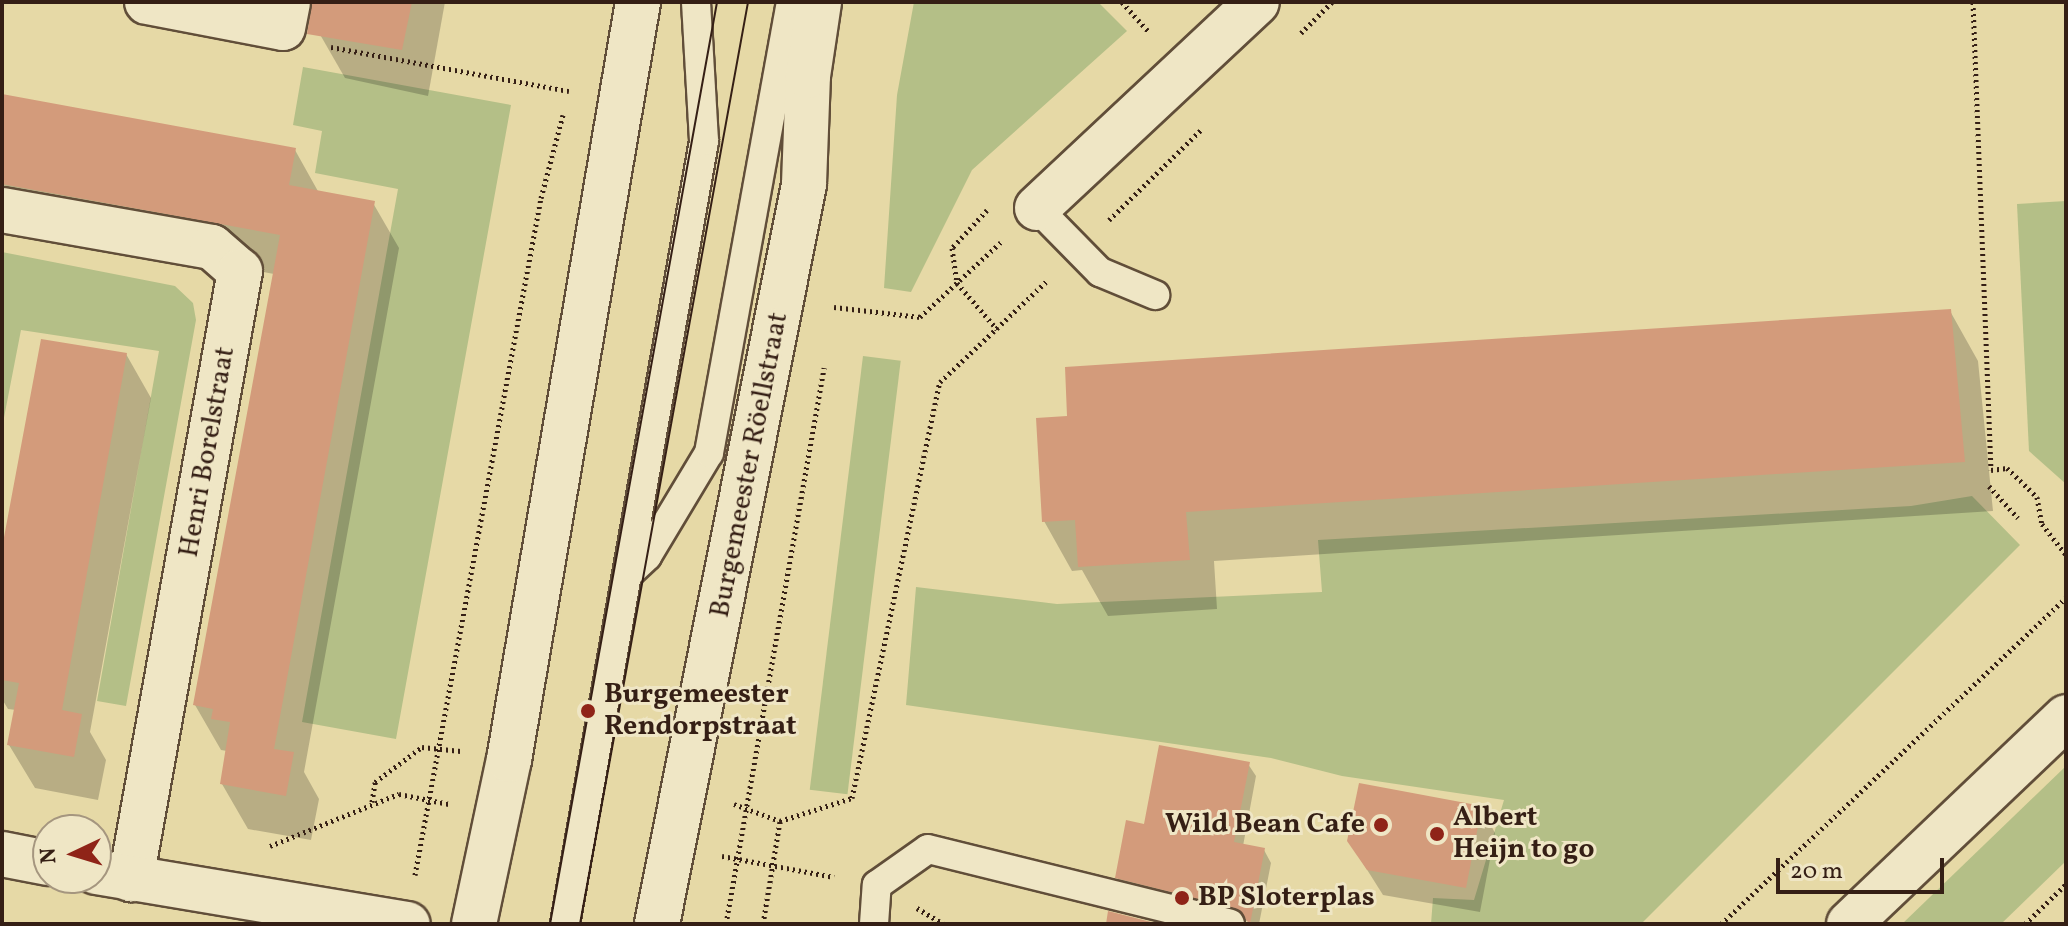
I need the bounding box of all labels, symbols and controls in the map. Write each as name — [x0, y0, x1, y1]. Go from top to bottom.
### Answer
street label: Burgemeester Röellstraat — [704, 309, 796, 621]
street label: Henri Borelstraat — [173, 344, 243, 560]
place label: Burgemeester Rendorpstraat — [604, 678, 797, 744]
marker: Burgemeester Rendorpstraat — [579, 702, 597, 720]
place label: Albert Heijn to go — [1453, 801, 1594, 867]
place label: Wild Bean Cafe — [1165, 808, 1365, 842]
north arrow — [32, 814, 112, 894]
marker: Wild Bean Cafe — [1372, 816, 1390, 834]
marker: Albert Heijn to go — [1428, 825, 1446, 843]
scale bar — [1780, 842, 1948, 892]
text: N — [34, 847, 66, 865]
text: 20 m — [1790, 855, 1843, 889]
place label: BP Sloterplas — [1198, 881, 1375, 915]
marker: BP Sloterplas — [1173, 889, 1191, 907]

